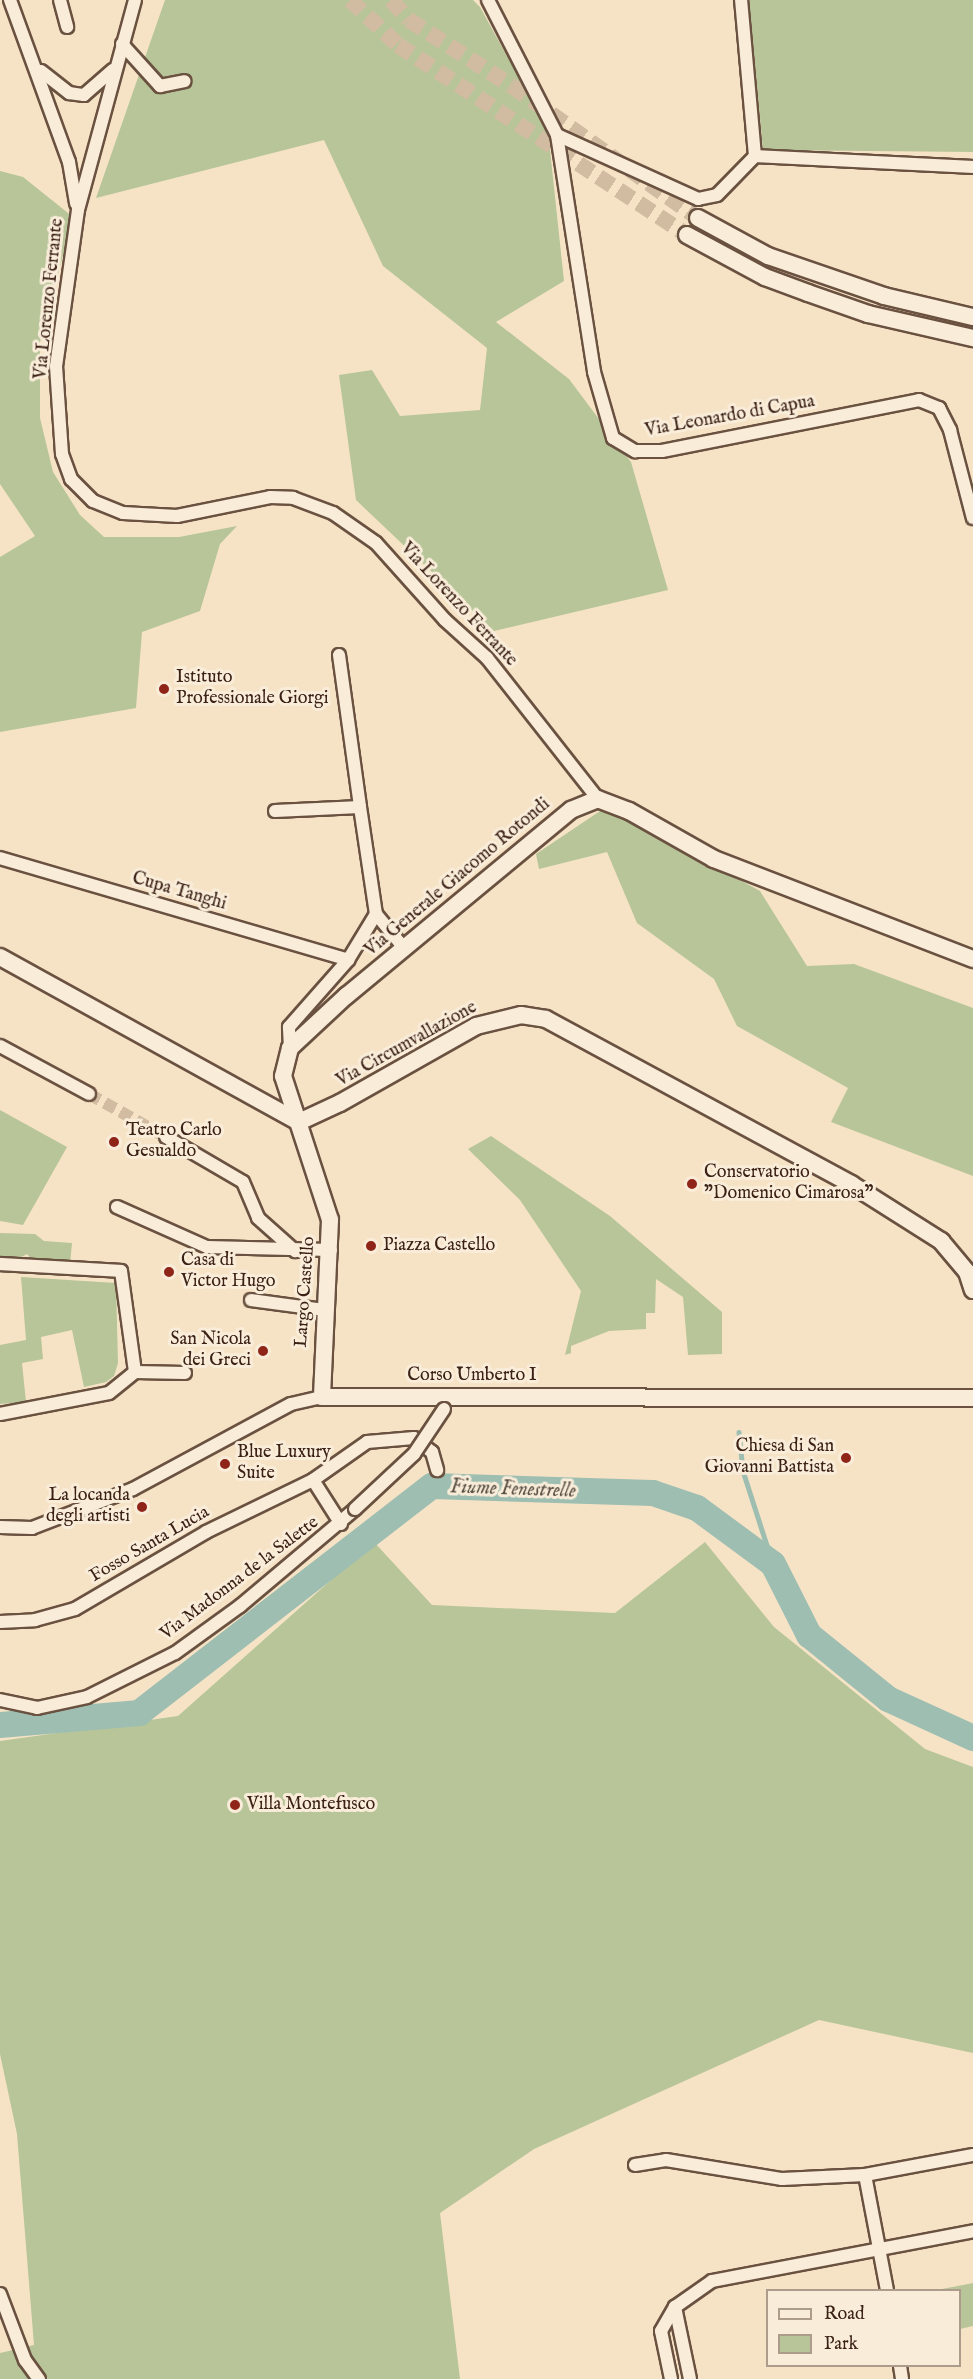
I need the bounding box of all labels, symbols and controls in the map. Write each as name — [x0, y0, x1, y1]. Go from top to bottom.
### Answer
street label: Via Lorenzo Ferrante — [31, 217, 69, 381]
street label: Via Leonardo di Capua — [643, 391, 817, 443]
street label: Via Lorenzo Ferrante — [395, 538, 521, 672]
place label: Istituto Professionale Giorgi — [176, 668, 329, 710]
marker: Istituto Professionale Giorgi — [157, 682, 171, 696]
street label: Via Generale Giacomo Rotondi — [361, 794, 555, 962]
street label: Cupa Tanghi — [129, 868, 229, 916]
street label: Via Circumvallazione — [333, 997, 481, 1093]
place label: Teatro Carlo Gesualdo — [126, 1121, 222, 1164]
marker: Teatro Carlo Gesualdo — [107, 1135, 121, 1149]
place label: Conservatorio "Domenico Cimarosa" — [704, 1163, 874, 1206]
marker: Conservatorio "Domenico Cimarosa" — [685, 1177, 699, 1191]
place label: Piazza Castello — [383, 1235, 495, 1257]
street label: Largo Castello — [291, 1236, 321, 1348]
marker: Piazza Castello — [364, 1239, 378, 1253]
place label: Casa di Victor Hugo — [181, 1251, 276, 1294]
marker: Casa di Victor Hugo — [162, 1265, 176, 1279]
place label: San Nicola dei Greci — [170, 1330, 251, 1372]
marker: San Nicola dei Greci — [256, 1344, 270, 1358]
street label: Corso Umberto I — [407, 1365, 537, 1387]
place label: Chiesa di San Giovanni Battista — [705, 1437, 834, 1480]
place label: Blue Luxury Suite — [237, 1443, 331, 1486]
marker: Chiesa di San Giovanni Battista — [839, 1451, 853, 1465]
marker: Blue Luxury Suite — [218, 1457, 232, 1471]
water label: Fiume Fenestrelle — [450, 1475, 576, 1503]
place label: La locanda degli artisti — [46, 1486, 130, 1528]
marker: La locanda degli artisti — [135, 1500, 149, 1514]
street label: Fosso Santa Lucia — [87, 1502, 213, 1588]
street label: Via Madonna de la Salette — [157, 1513, 323, 1645]
place label: Villa Montefusco — [247, 1794, 375, 1816]
marker: Villa Montefusco — [228, 1798, 242, 1812]
legend — [766, 2289, 961, 2367]
text: Road — [824, 2303, 865, 2326]
text: Park — [824, 2333, 858, 2356]

